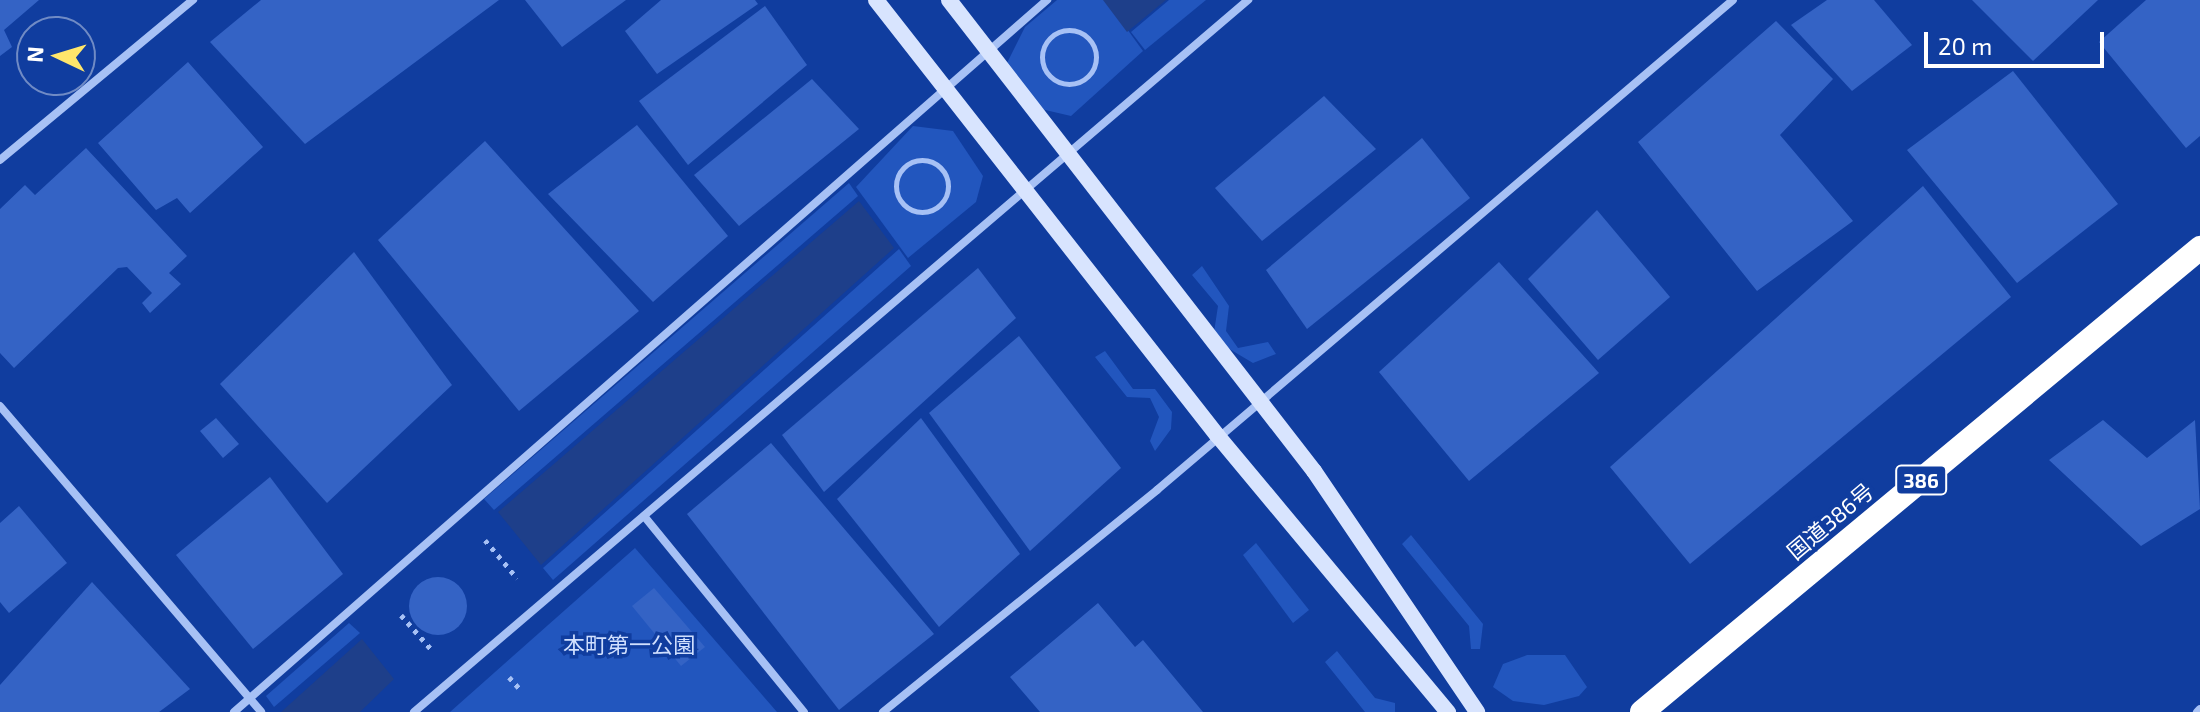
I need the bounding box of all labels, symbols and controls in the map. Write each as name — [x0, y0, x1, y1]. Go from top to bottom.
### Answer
north arrow — [16, 16, 96, 96]
scale bar — [1928, 16, 2108, 66]
text: 20 m — [1938, 31, 1992, 60]
text: N — [21, 46, 48, 63]
road number: 386 — [1895, 464, 1947, 496]
street label: 国道386号 — [1782, 477, 1878, 565]
park label: 本町第一公園 — [563, 632, 695, 658]

